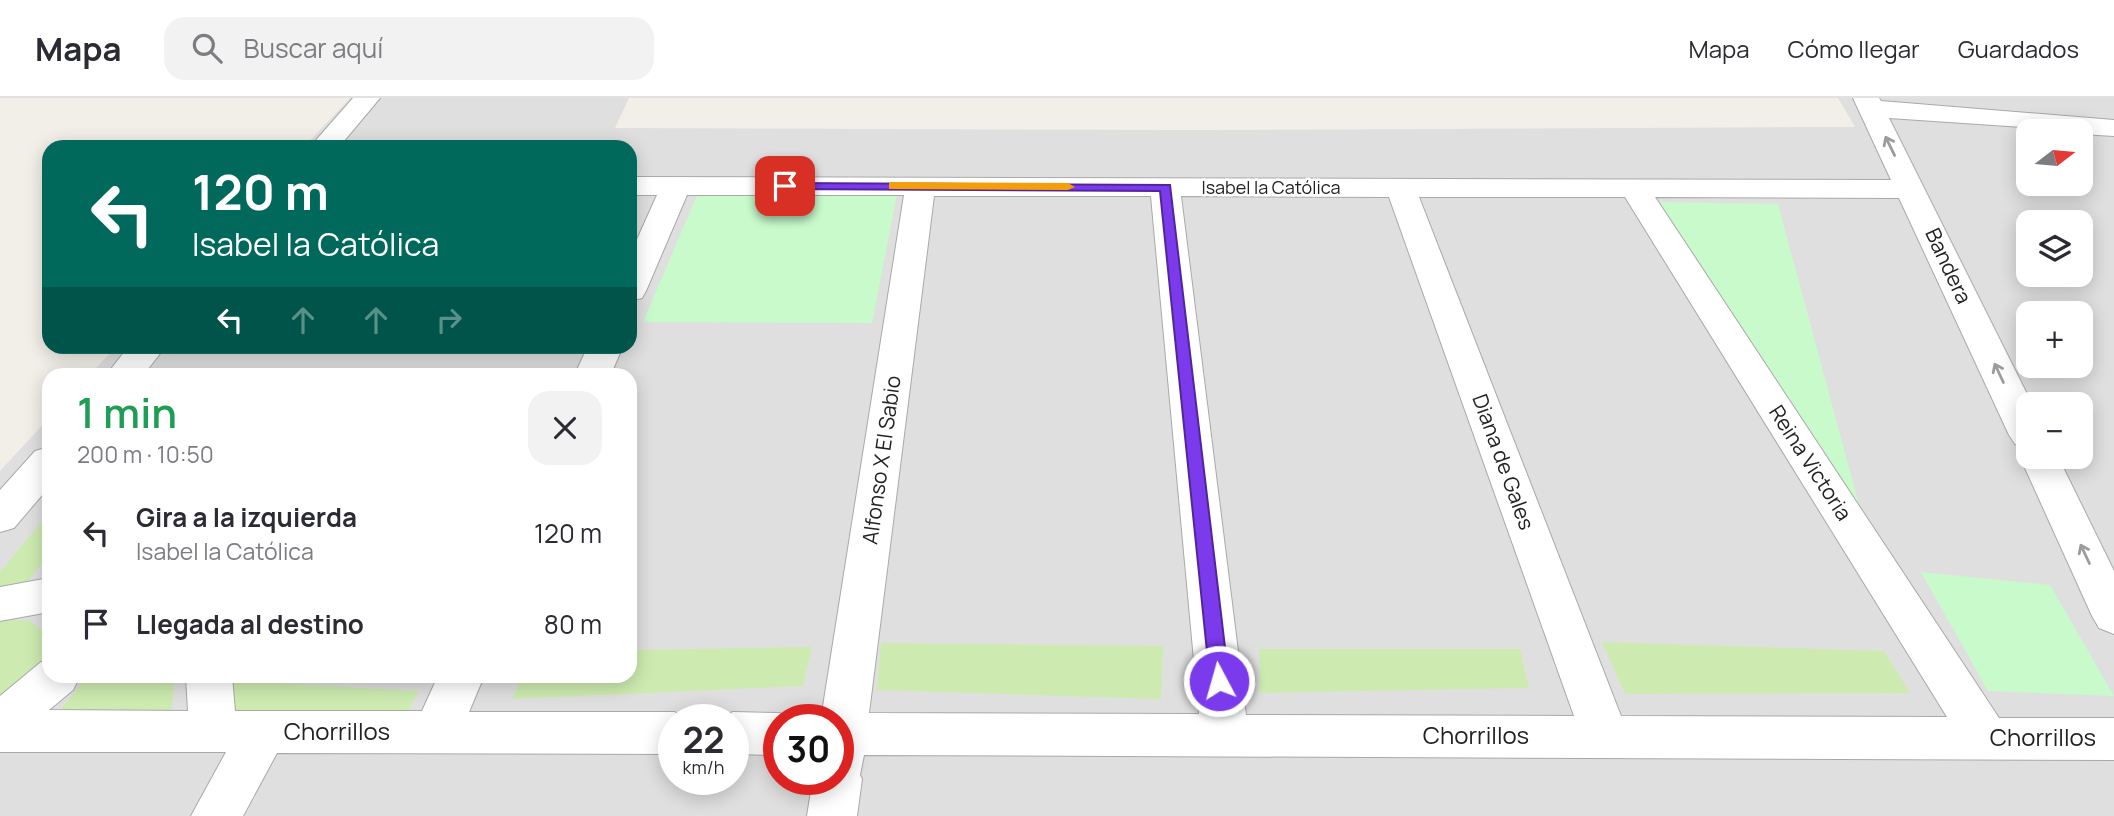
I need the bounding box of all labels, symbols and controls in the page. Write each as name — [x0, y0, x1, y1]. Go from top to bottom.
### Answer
search box — [164, 17, 654, 80]
text: Mapa — [35, 26, 122, 71]
icon: search — [188, 29, 226, 67]
text: Buscar aquí — [244, 30, 383, 66]
text: Mapa — [1689, 32, 1750, 65]
text: Cómo llegar — [1788, 32, 1920, 65]
text: Guardados — [1958, 32, 2079, 65]
north arrow — [2016, 119, 2093, 196]
map controls — [2016, 119, 2093, 469]
one-way arrow — [1883, 136, 1897, 157]
pin — [755, 156, 815, 216]
text: 120 m — [192, 158, 329, 225]
icon: arrive — [766, 167, 804, 205]
icon: left — [77, 168, 168, 259]
street label: Isabel la Católica — [1201, 175, 1341, 199]
button: layers — [2016, 210, 2093, 287]
text: Isabel la Católica — [192, 222, 439, 266]
street label: Bandera — [1919, 223, 1979, 308]
icon: left — [211, 301, 249, 339]
icon: ahead — [284, 301, 322, 339]
icon: ahead — [357, 301, 395, 339]
icon: right — [430, 301, 468, 339]
button: + — [2016, 301, 2093, 378]
one-way arrow — [1992, 363, 2005, 384]
street label: Alfonso X El Sabio — [855, 374, 907, 546]
text: 1 min — [77, 383, 177, 441]
street label: Diana de Gales — [1466, 390, 1541, 533]
button: close — [528, 391, 602, 465]
button: − — [2016, 392, 2093, 469]
street label: Reina Victoria — [1763, 399, 1859, 525]
text: 200 m · 10:50 — [77, 438, 214, 470]
text: Gira a la izquierda — [136, 499, 357, 535]
icon: left — [77, 514, 115, 552]
text: 120 m — [534, 515, 602, 551]
text: Isabel la Católica — [136, 535, 314, 567]
one-way arrow — [2078, 544, 2091, 565]
icon: arrive — [77, 605, 115, 643]
text: Llegada al destino — [136, 606, 364, 642]
text: 80 m — [544, 606, 602, 642]
position arrow — [1182, 644, 1256, 718]
speed limit sign: 30 — [763, 704, 854, 795]
street label: Chorrillos — [284, 714, 390, 747]
text: 22 — [683, 716, 724, 764]
street label: Chorrillos — [1423, 718, 1529, 751]
street label: Chorrillos — [1990, 720, 2096, 753]
text: km/h — [683, 755, 724, 779]

